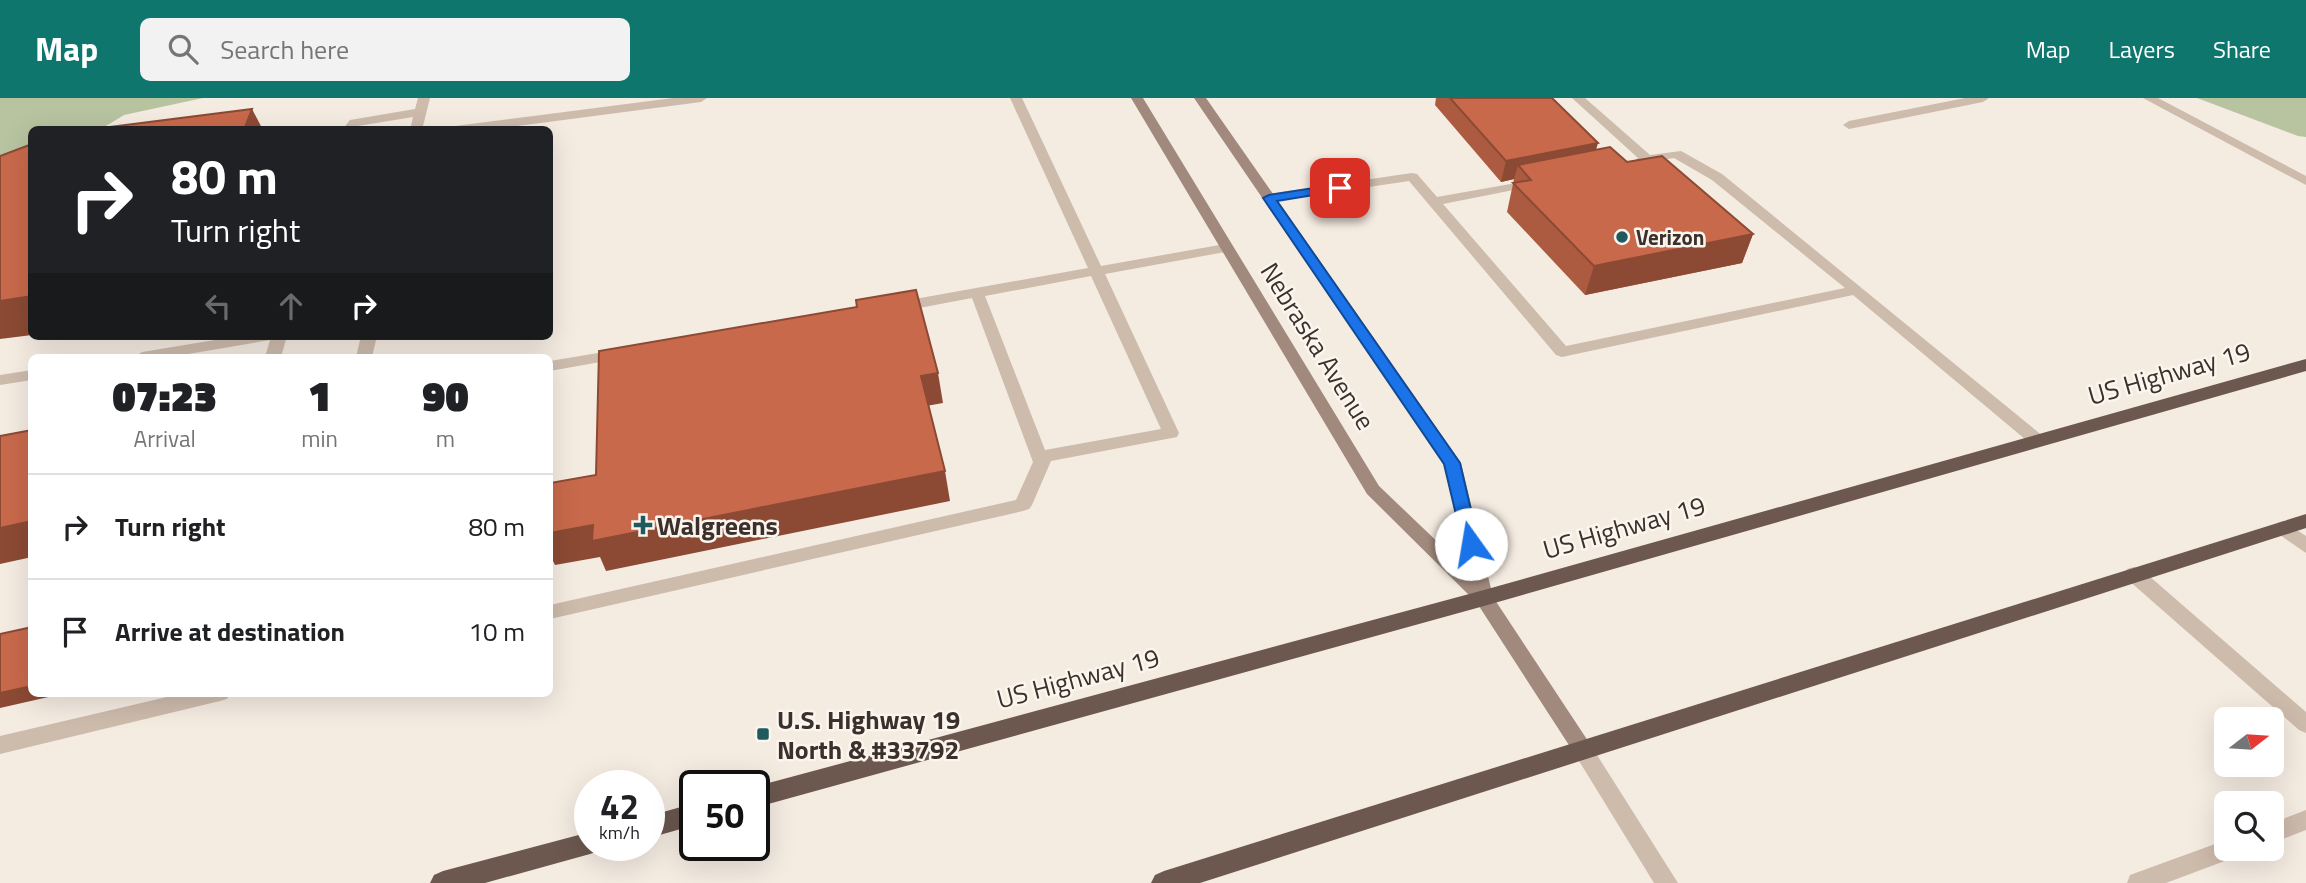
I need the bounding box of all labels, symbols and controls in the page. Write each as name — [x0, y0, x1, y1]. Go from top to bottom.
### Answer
search box — [140, 18, 630, 81]
text: Map — [35, 24, 98, 74]
icon: search — [164, 30, 202, 68]
text: Search here — [220, 30, 349, 69]
text: Map — [2026, 31, 2071, 67]
text: Layers — [2109, 31, 2175, 67]
text: Share — [2213, 31, 2271, 67]
text: 80 m — [171, 138, 278, 213]
icon: right — [56, 154, 147, 245]
pin — [1310, 158, 1370, 218]
icon: arrive — [1321, 169, 1359, 207]
text: Turn right — [171, 206, 300, 254]
place label: Verizon — [1636, 221, 1704, 253]
marker: Verizon — [1614, 229, 1630, 245]
street label: Nebraska Avenue — [1251, 255, 1385, 437]
icon: left — [199, 287, 237, 325]
icon: ahead — [272, 287, 310, 325]
icon: right — [345, 287, 383, 325]
street label: US Highway 19 — [2083, 331, 2255, 415]
text: 07:23 — [112, 363, 217, 427]
text: 1 — [308, 363, 331, 427]
text: 90 — [422, 363, 469, 427]
text: Arrival — [133, 421, 196, 456]
text: min — [301, 421, 338, 456]
text: m — [436, 421, 455, 456]
street label: US Highway 19 — [1538, 485, 1710, 569]
place label: Walgreens — [657, 506, 778, 545]
text: Turn right — [115, 507, 226, 546]
text: 80 m — [468, 507, 525, 546]
position arrow — [1434, 507, 1508, 581]
icon: right — [56, 508, 94, 546]
marker: Walgreens — [635, 517, 651, 533]
text: Arrive at destination — [115, 612, 345, 651]
text: 10 m — [468, 612, 525, 651]
icon: arrive — [56, 613, 94, 651]
street label: US Highway 19 — [992, 638, 1164, 718]
place label: U.S. Highway 19 North & #33792 — [777, 700, 960, 769]
north arrow — [2214, 707, 2284, 777]
map controls — [2214, 707, 2284, 861]
marker: U.S. Highway 19 North & #33792 — [755, 726, 771, 742]
speed limit sign: 50 — [679, 770, 770, 861]
text: 42 — [600, 779, 639, 833]
button: search — [2214, 791, 2284, 861]
text: km/h — [599, 819, 640, 846]

